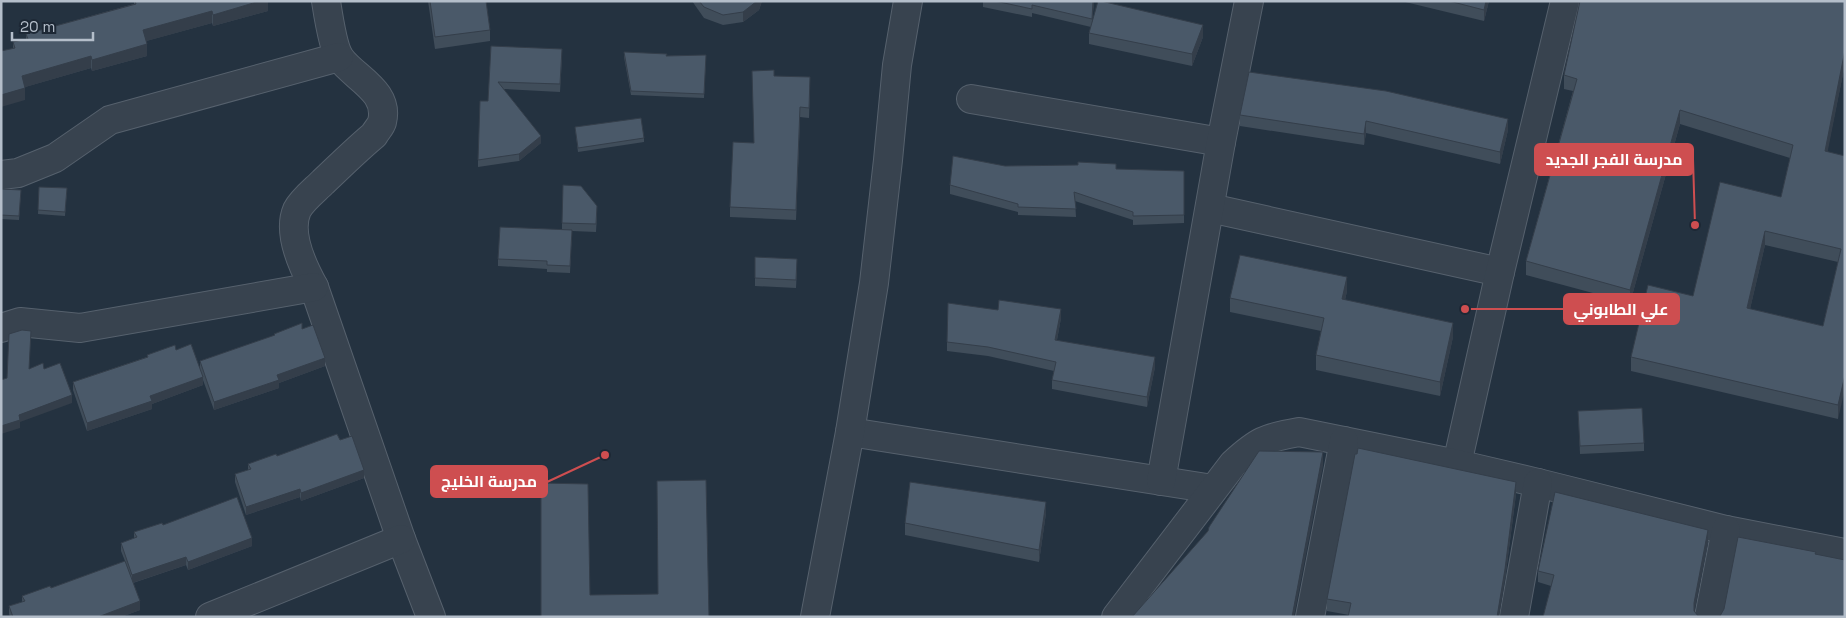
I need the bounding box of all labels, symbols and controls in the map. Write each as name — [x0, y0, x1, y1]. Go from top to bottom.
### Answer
scale bar — [12, 10, 94, 42]
text: 20 m — [20, 17, 55, 36]
callout: مدرسة الفجر الجديد — [1535, 144, 1693, 175]
text: مدرسة الفجر الجديد — [1545, 149, 1683, 170]
callout: علي الطابوني — [1564, 294, 1679, 324]
text: علي الطابوني — [1574, 299, 1668, 322]
callout: مدرسة الخليج — [431, 466, 547, 497]
text: مدرسة الخليج — [441, 471, 537, 492]

